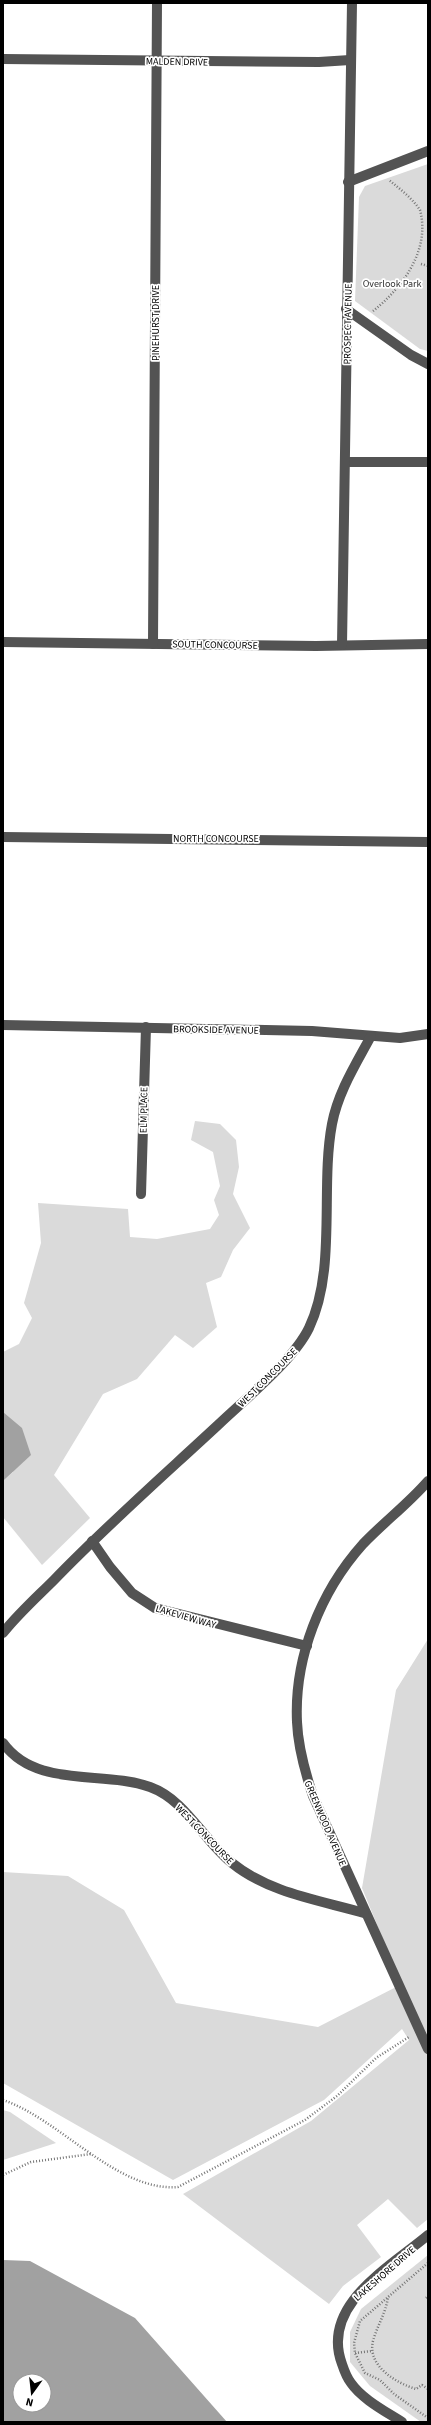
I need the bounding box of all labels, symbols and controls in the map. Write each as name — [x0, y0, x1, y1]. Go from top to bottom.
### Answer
street label: MALDEN DRIVE — [146, 54, 208, 70]
park label: Overlook Park — [363, 277, 421, 291]
street label: PROSPECT AVENUE — [340, 283, 356, 365]
street label: PINEHURST DRIVE — [149, 285, 163, 361]
street label: SOUTH CONCOURSE — [172, 637, 258, 653]
street label: NORTH CONCOURSE — [173, 832, 259, 846]
street label: BROOKSIDE AVENUE — [173, 1022, 259, 1038]
street label: ELM PLACE — [137, 1087, 151, 1133]
street label: WEST CONCOURSE — [235, 1345, 301, 1411]
street label: LAKEVIEW WAY — [154, 1602, 218, 1632]
street label: GREENWOOD AVENUE — [301, 1778, 349, 1868]
street label: WEST CONCOURSE — [172, 1801, 237, 1868]
street label: LAKESHORE DRIVE — [351, 2243, 419, 2305]
north arrow — [12, 2373, 52, 2413]
text: N — [24, 2394, 35, 2410]

